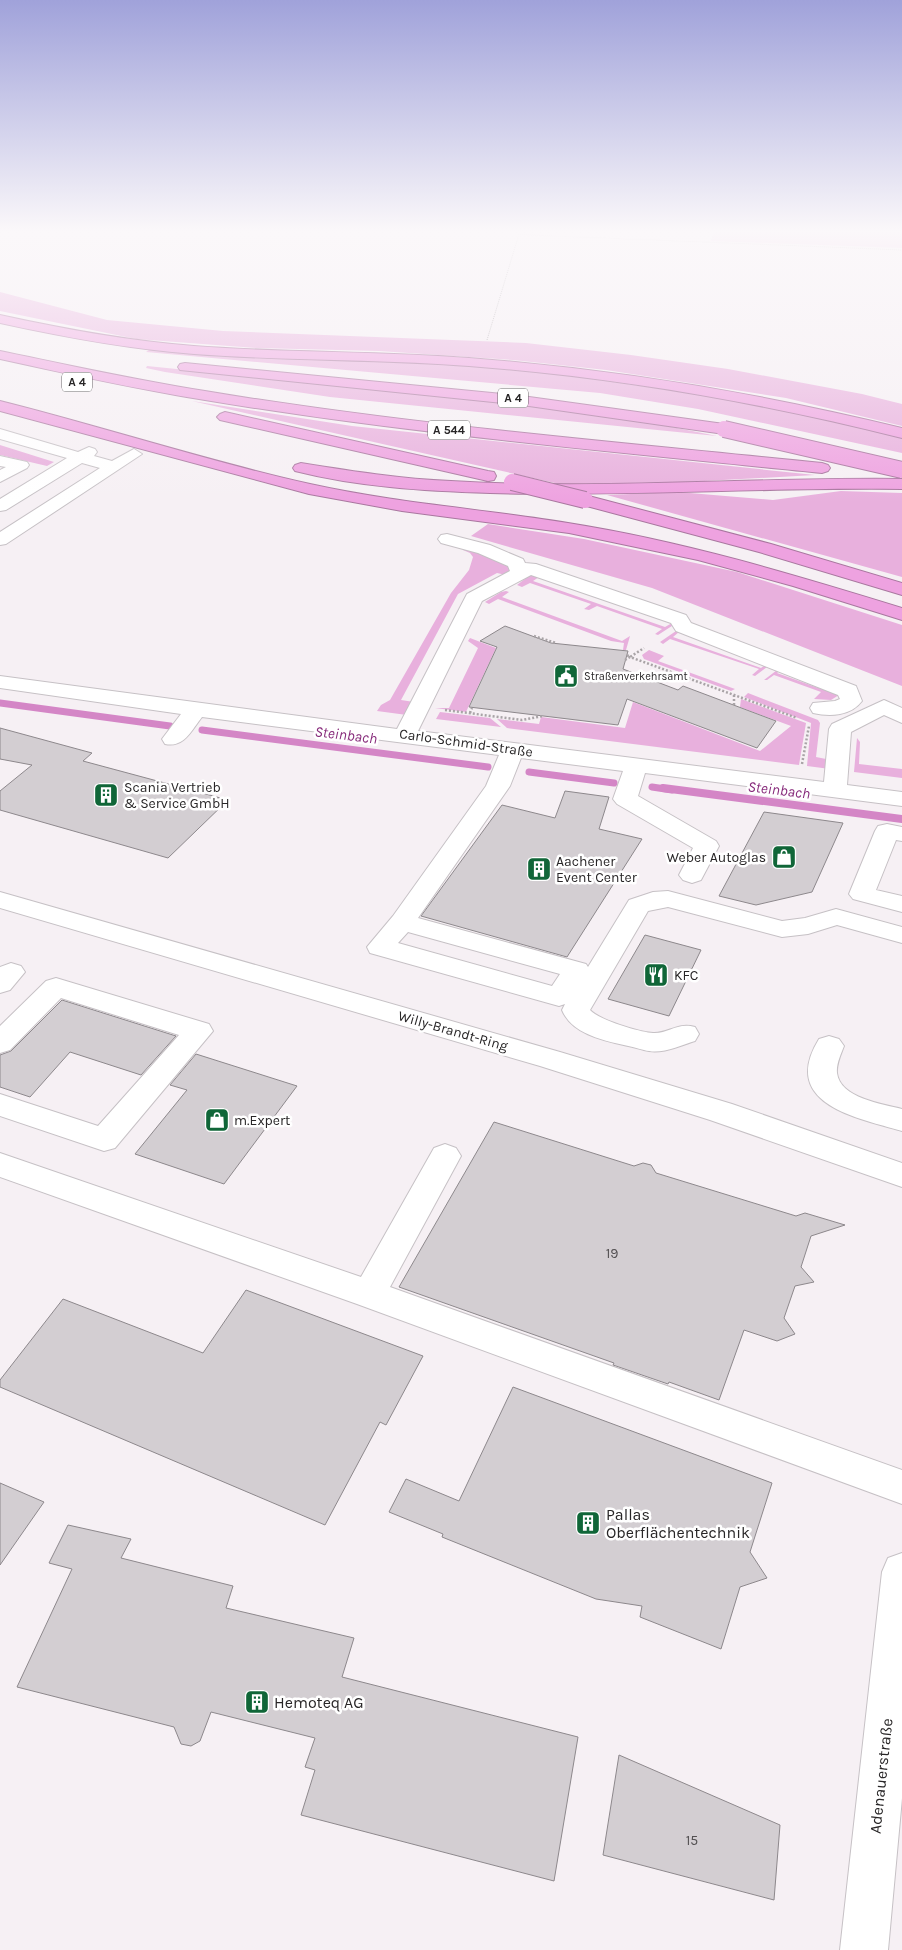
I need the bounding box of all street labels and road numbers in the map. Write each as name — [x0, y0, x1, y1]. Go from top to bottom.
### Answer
road number: A 4 — [62, 372, 92, 392]
road number: A 4 — [498, 388, 528, 408]
road number: A 544 — [428, 420, 470, 440]
street label: Carlo-Schmid-Straße — [398, 725, 534, 761]
street label: Willy-Brandt-Ring — [396, 1007, 510, 1055]
street label: Adenauerstraße — [865, 1717, 897, 1835]

